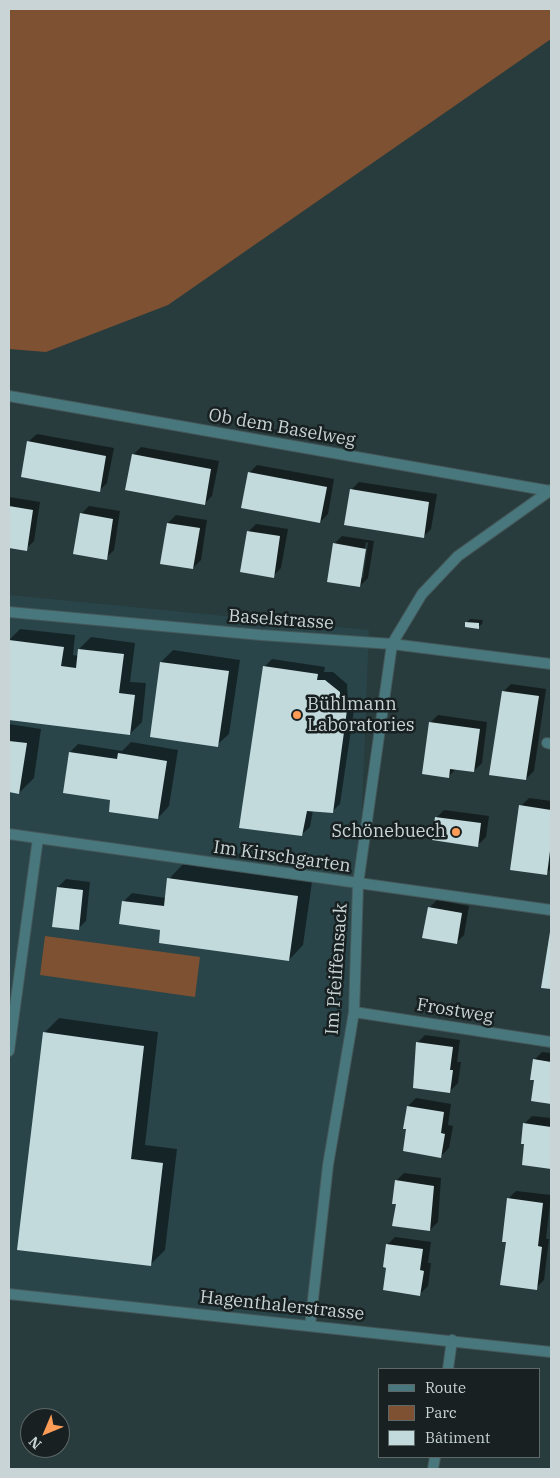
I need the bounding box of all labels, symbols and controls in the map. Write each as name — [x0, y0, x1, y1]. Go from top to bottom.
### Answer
street label: Ob dem Baselweg — [207, 404, 357, 452]
street label: Baselstrasse — [228, 606, 334, 634]
place label: Bühlmann Laboratories — [307, 694, 415, 736]
marker: Bühlmann Laboratories — [291, 709, 303, 721]
place label: Schönebuech — [332, 821, 446, 843]
marker: Schönebuech — [450, 826, 462, 838]
street label: Im Kirschgarten — [212, 837, 352, 877]
street label: Im Pfeiffensack — [322, 902, 352, 1036]
street label: Frostweg — [415, 994, 495, 1028]
street label: Hagenthalerstrasse — [199, 1287, 365, 1325]
legend — [378, 1368, 540, 1458]
text: Route — [425, 1378, 466, 1397]
text: Parc — [425, 1403, 457, 1422]
north arrow — [20, 1408, 70, 1458]
text: Bâtiment — [425, 1428, 490, 1447]
text: N — [25, 1433, 45, 1453]

